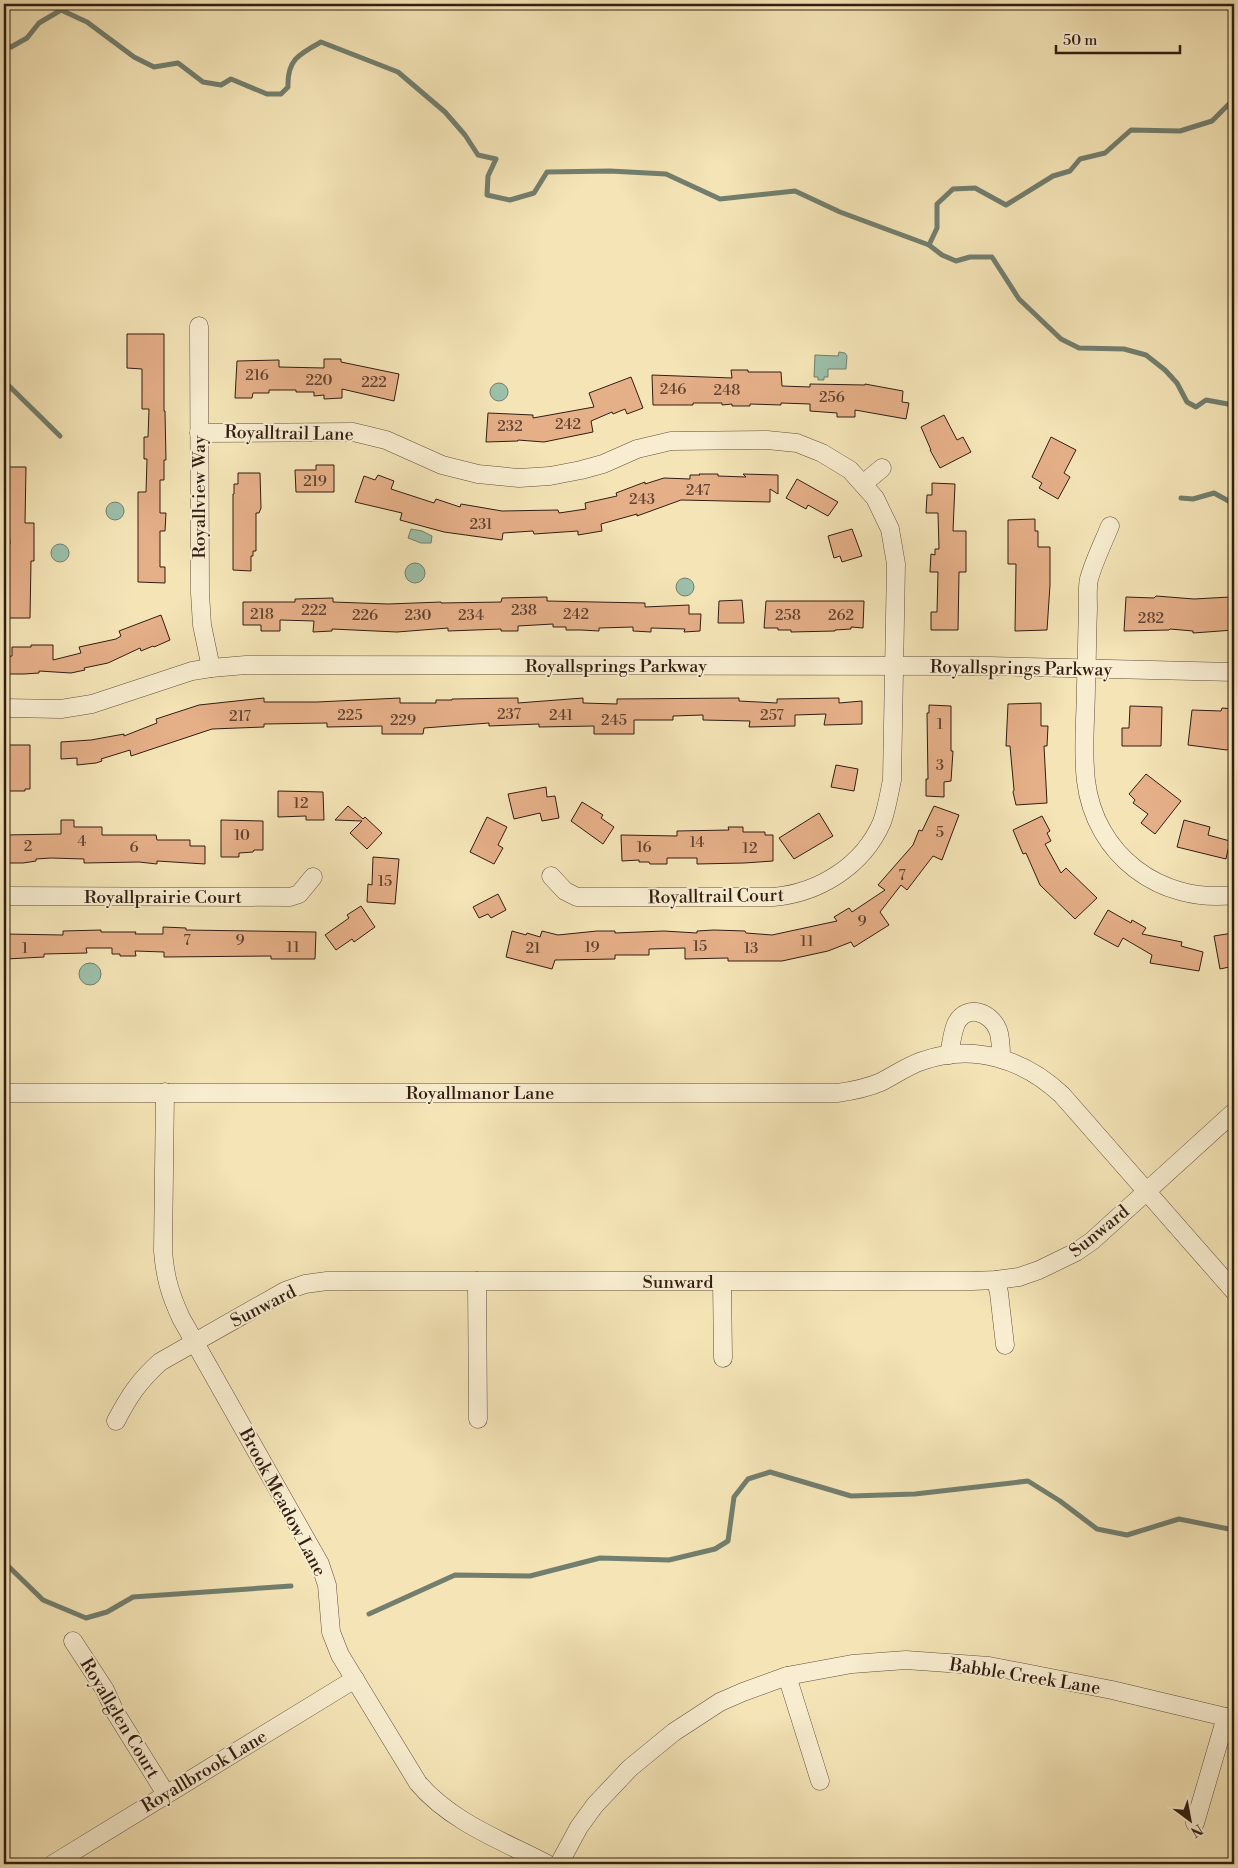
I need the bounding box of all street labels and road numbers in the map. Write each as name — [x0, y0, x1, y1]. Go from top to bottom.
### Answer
street label: Royalltrail Lane — [224, 421, 354, 446]
street label: Royallview Way — [188, 435, 211, 559]
street label: Royallsprings Parkway — [525, 655, 707, 678]
street label: Royallsprings Parkway — [930, 655, 1112, 682]
street label: Royalltrail Court — [648, 884, 785, 909]
street label: Royallprairie Court — [84, 886, 243, 909]
street label: Royallmanor Lane — [406, 1082, 554, 1105]
street label: Sunward — [1065, 1200, 1135, 1263]
street label: Sunward — [643, 1271, 714, 1294]
street label: Sunward — [226, 1280, 301, 1333]
street label: Brook Meadow Lane — [233, 1423, 331, 1580]
street label: Babble Creek Lane — [947, 1653, 1102, 1700]
street label: Royallglen Court — [75, 1654, 165, 1783]
street label: Royallbrook Lane — [137, 1725, 271, 1818]

